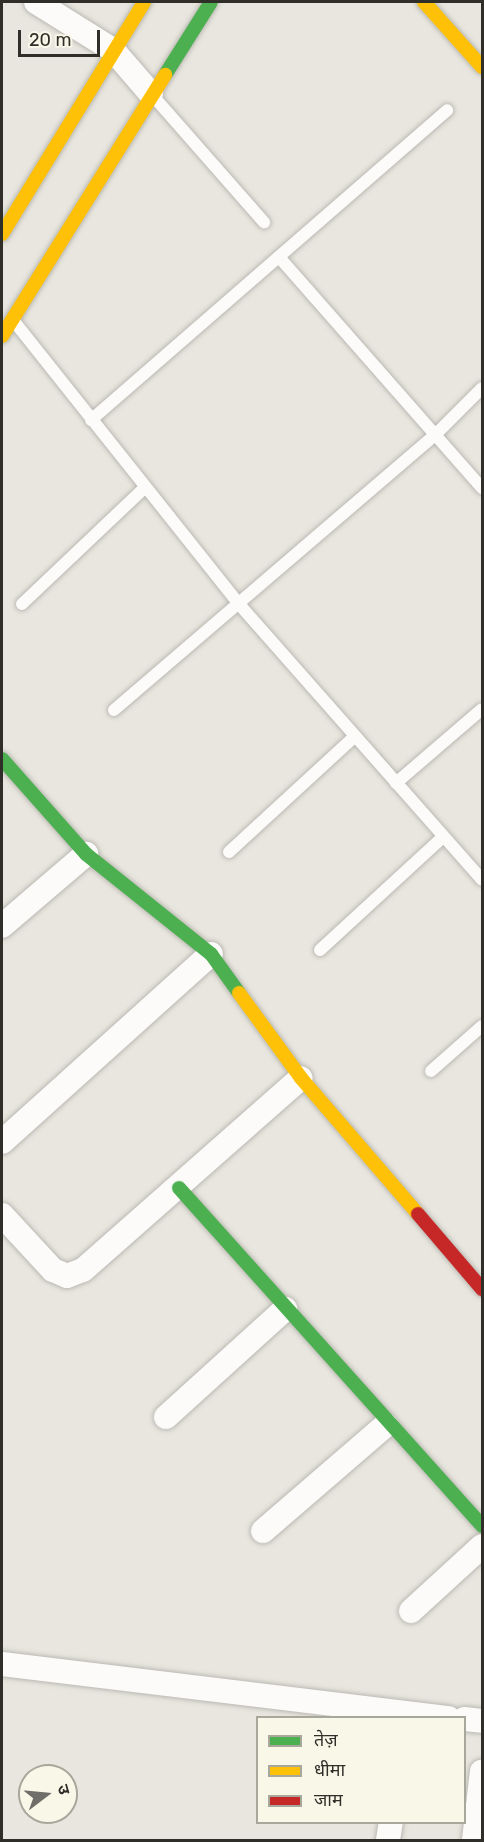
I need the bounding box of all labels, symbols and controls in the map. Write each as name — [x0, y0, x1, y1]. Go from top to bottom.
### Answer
scale bar — [21, 18, 104, 56]
text: 20 m — [29, 29, 71, 51]
legend — [256, 1716, 466, 1824]
text: तेज़ — [314, 1729, 338, 1751]
text: धीमा — [314, 1759, 345, 1781]
north arrow — [18, 1764, 78, 1824]
text: उ — [53, 1782, 74, 1797]
text: जाम — [314, 1789, 343, 1811]

